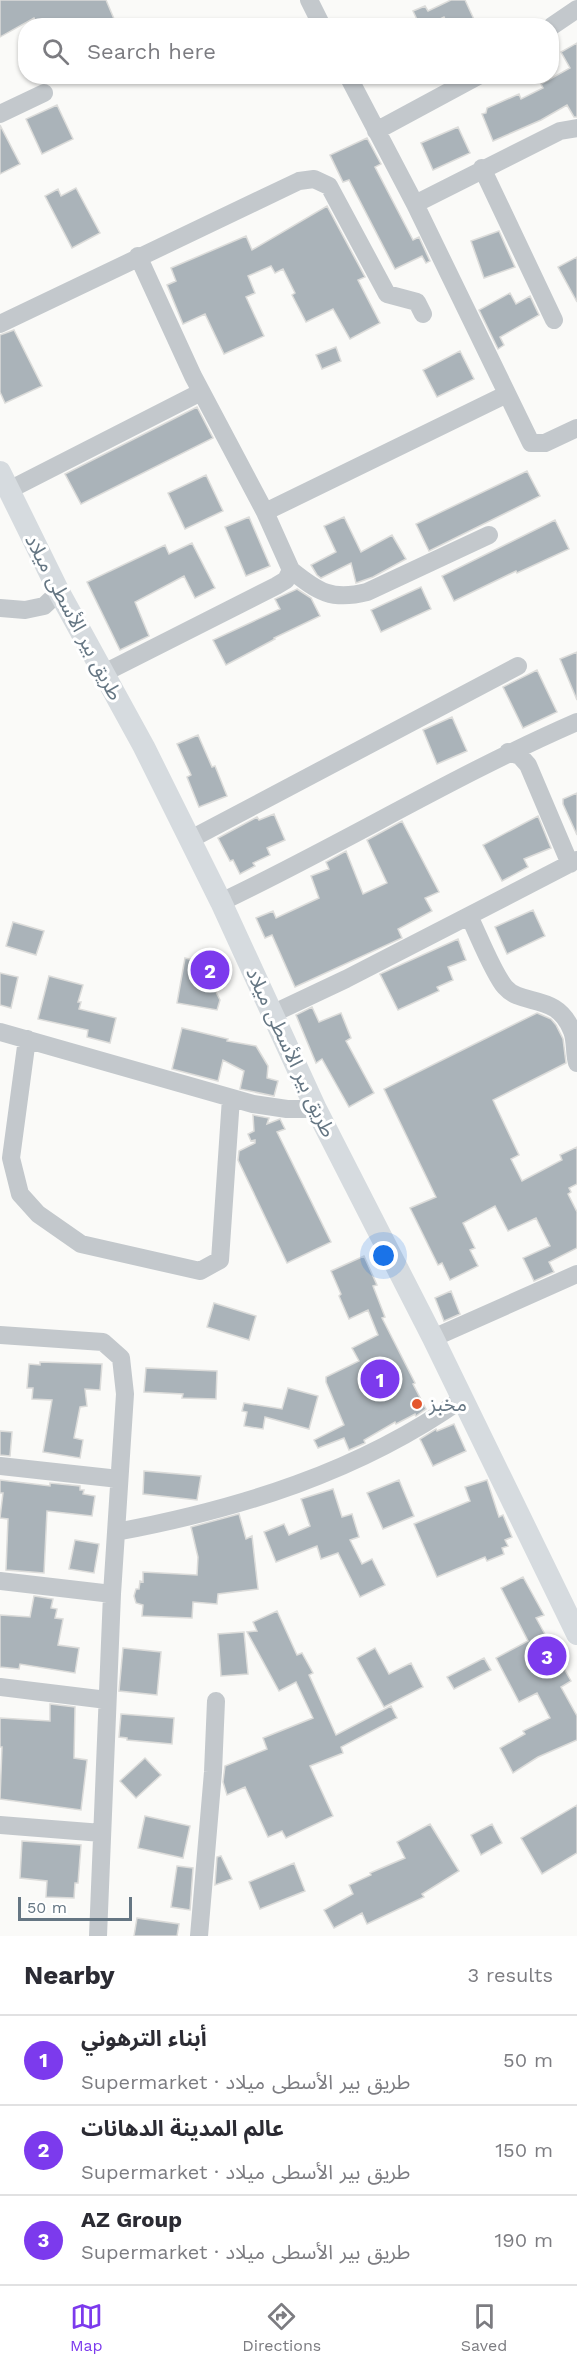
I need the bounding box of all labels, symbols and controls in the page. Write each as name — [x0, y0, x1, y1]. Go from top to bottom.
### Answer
search box — [18, 18, 559, 84]
icon: search — [39, 35, 72, 68]
text: Search here — [87, 39, 216, 64]
street label: طريق بير الأسطى ميلاد — [19, 530, 128, 705]
pin: 2 — [190, 948, 230, 992]
street label: طريق بير الأسطى ميلاد — [240, 963, 341, 1141]
your location — [369, 1241, 398, 1270]
pin: 1 — [360, 1356, 400, 1402]
place label: مخبز — [428, 1392, 467, 1416]
marker: مخبز — [410, 1397, 424, 1411]
pin: 3 — [528, 1634, 566, 1678]
scale bar — [18, 1894, 132, 1922]
text: 50 m — [27, 1898, 67, 1917]
text: Nearby — [24, 1960, 115, 1990]
text: 3 results — [468, 1963, 553, 1987]
text: أبناء الترهوني — [81, 2026, 207, 2051]
text: 1 — [39, 2048, 48, 2072]
text: 50 m — [503, 2048, 553, 2072]
text: Supermarket · طريق بير الأسطى ميلاد — [81, 2070, 410, 2094]
text: عالم المدينة الدهانات — [81, 2116, 284, 2141]
text: 2 — [38, 2138, 49, 2162]
text: 150 m — [495, 2138, 553, 2162]
text: Supermarket · طريق بير الأسطى ميلاد — [81, 2160, 410, 2184]
text: AZ Group — [81, 2207, 182, 2232]
text: 3 — [38, 2228, 49, 2252]
text: 190 m — [495, 2228, 553, 2252]
text: Supermarket · طريق بير الأسطى ميلاد — [81, 2240, 410, 2264]
tab: Map — [70, 2300, 103, 2355]
tab: Directions — [242, 2300, 321, 2355]
tab: Saved — [461, 2300, 507, 2355]

